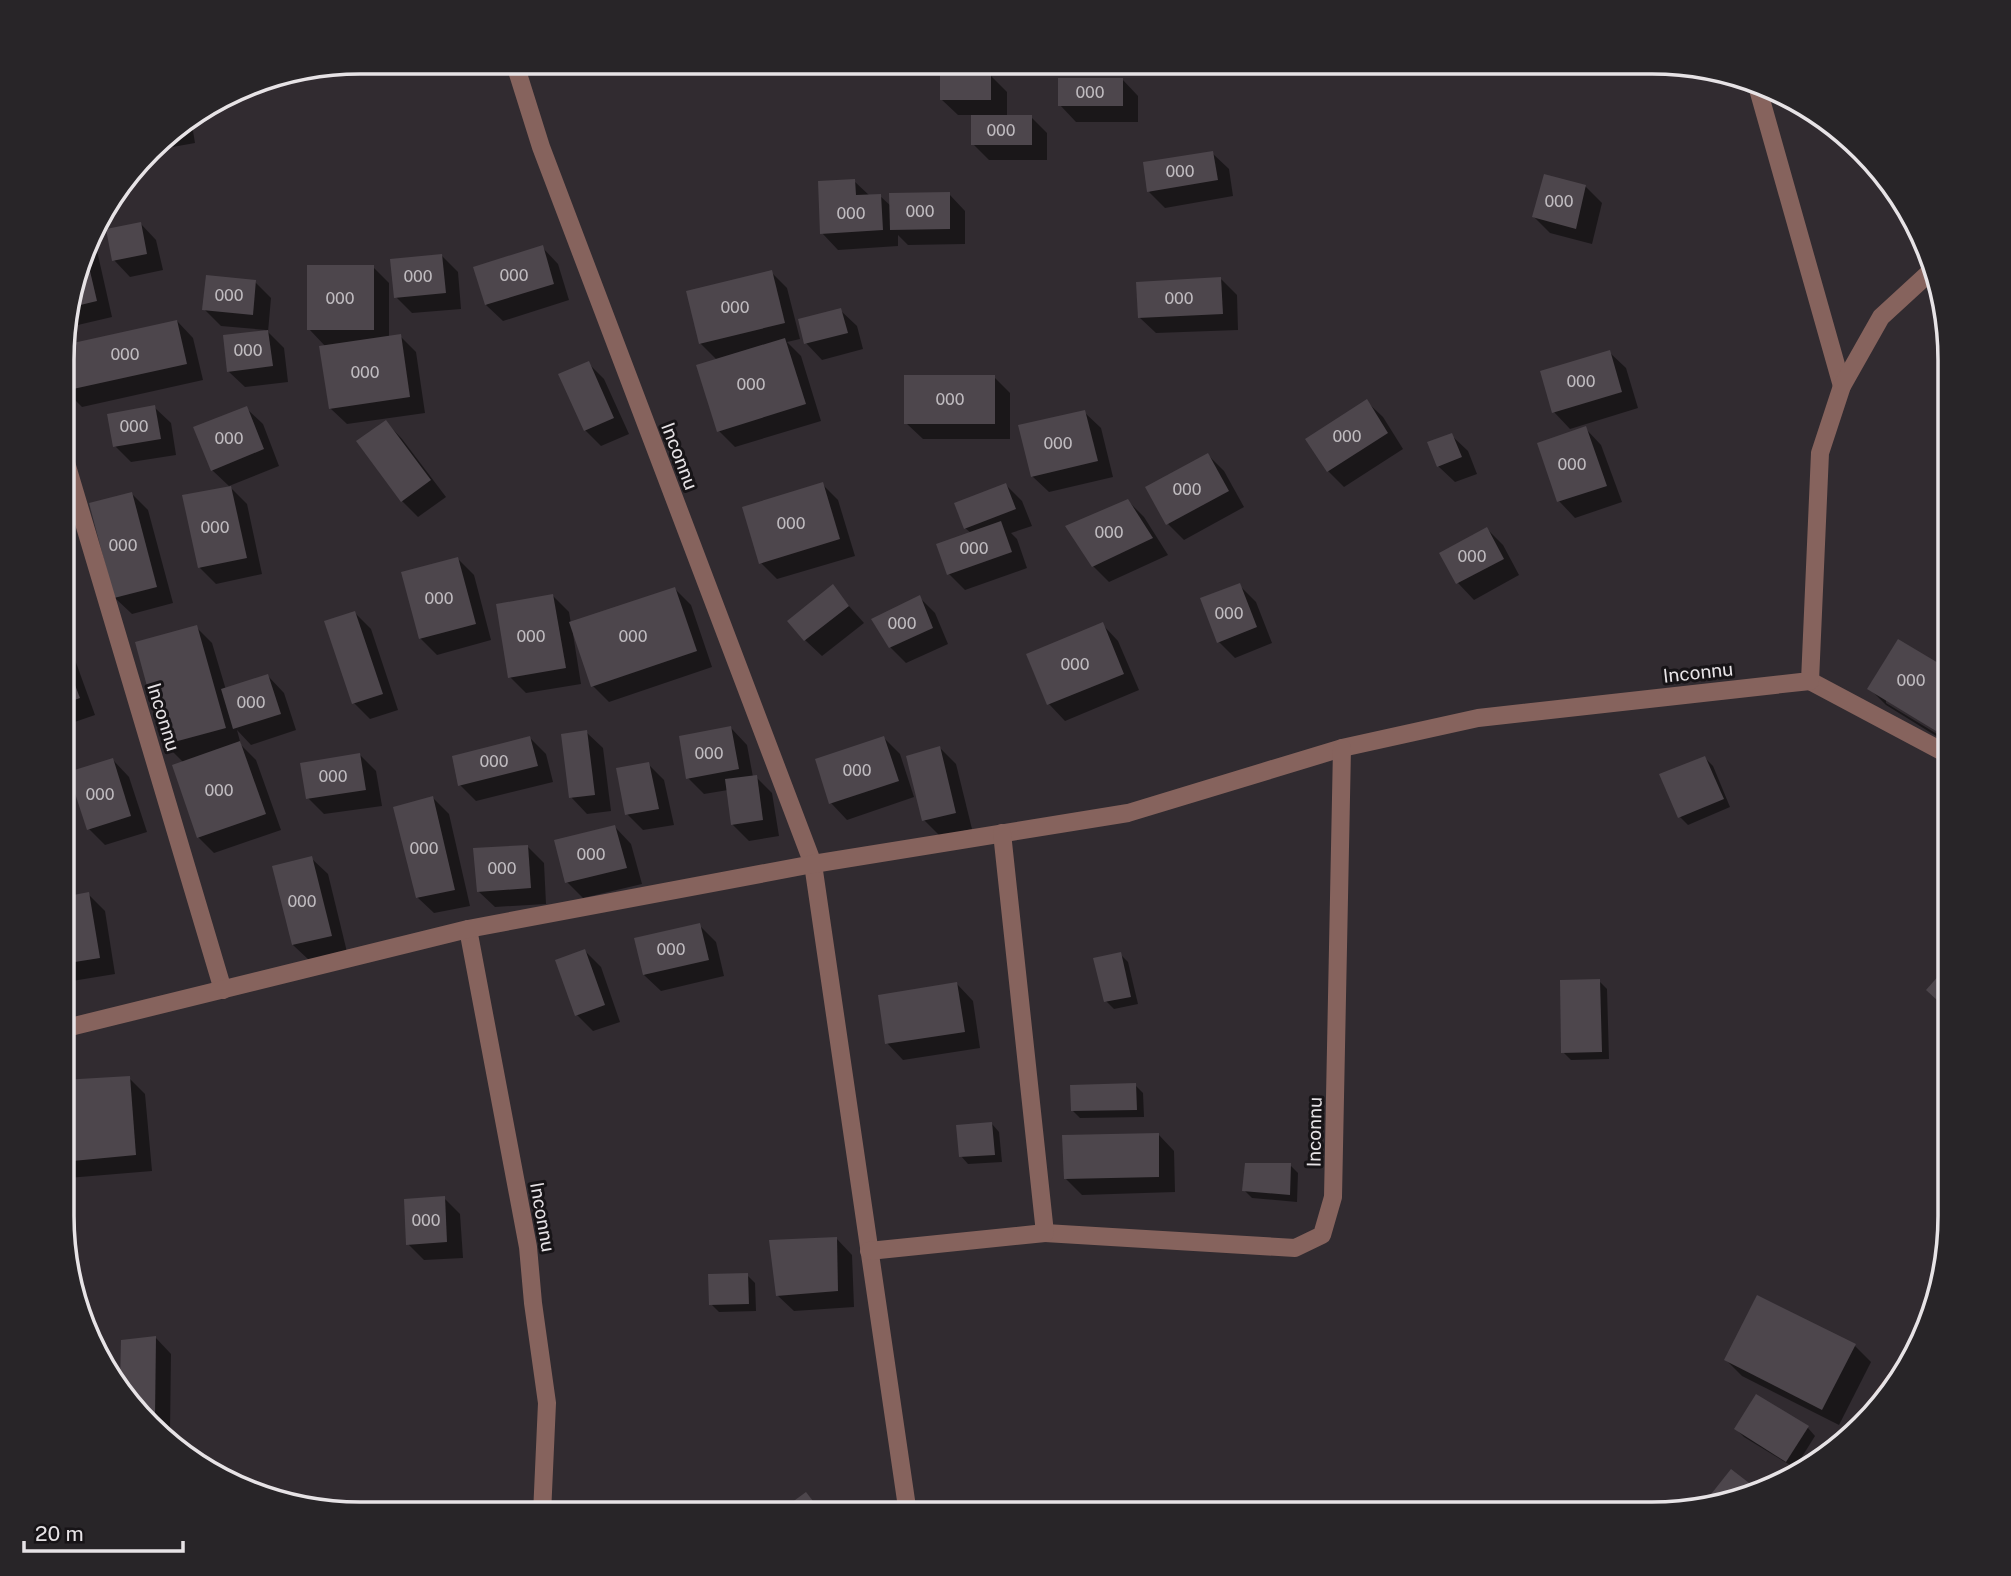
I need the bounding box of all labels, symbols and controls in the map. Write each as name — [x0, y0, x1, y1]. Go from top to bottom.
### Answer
house number: 000 — [1075, 83, 1105, 102]
house number: 000 — [986, 121, 1016, 140]
house number: 000 — [1165, 162, 1195, 181]
house number: 000 — [1544, 192, 1574, 211]
house number: 000 — [905, 202, 935, 221]
house number: 000 — [836, 204, 866, 223]
house number: 000 — [499, 266, 529, 285]
house number: 000 — [403, 267, 433, 286]
house number: 000 — [214, 286, 244, 305]
house number: 000 — [325, 289, 355, 308]
house number: 000 — [1164, 289, 1194, 308]
house number: 000 — [720, 298, 750, 317]
house number: 000 — [233, 341, 263, 360]
house number: 000 — [110, 345, 140, 364]
house number: 000 — [350, 363, 380, 382]
house number: 000 — [1566, 372, 1596, 391]
house number: 000 — [736, 375, 766, 394]
house number: 000 — [935, 390, 965, 409]
house number: 000 — [119, 417, 149, 436]
street label: Inconnu — [657, 419, 703, 493]
house number: 000 — [1332, 427, 1362, 446]
house number: 000 — [214, 429, 244, 448]
house number: 000 — [1043, 434, 1073, 453]
house number: 000 — [1557, 455, 1587, 474]
house number: 000 — [1172, 480, 1202, 499]
house number: 000 — [776, 514, 806, 533]
house number: 000 — [200, 518, 230, 537]
house number: 000 — [1094, 523, 1124, 542]
house number: 000 — [108, 536, 138, 555]
house number: 000 — [959, 539, 989, 558]
house number: 000 — [1457, 547, 1487, 566]
house number: 000 — [424, 589, 454, 608]
house number: 000 — [1214, 604, 1244, 623]
house number: 000 — [887, 614, 917, 633]
house number: 000 — [516, 627, 546, 646]
house number: 000 — [618, 627, 648, 646]
house number: 000 — [1060, 655, 1090, 674]
street label: Inconnu — [1662, 657, 1734, 687]
house number: 000 — [1896, 671, 1926, 690]
street label: Inconnu — [143, 680, 185, 754]
house number: 000 — [236, 693, 266, 712]
house number: 000 — [694, 744, 724, 763]
house number: 000 — [479, 752, 509, 771]
house number: 000 — [842, 761, 872, 780]
house number: 000 — [318, 767, 348, 786]
house number: 000 — [204, 781, 234, 800]
house number: 000 — [85, 785, 115, 804]
house number: 000 — [409, 839, 439, 858]
house number: 000 — [576, 845, 606, 864]
house number: 000 — [487, 859, 517, 878]
house number: 000 — [287, 892, 317, 911]
house number: 000 — [656, 940, 686, 959]
street label: Inconnu — [1302, 1097, 1326, 1167]
street label: Inconnu — [526, 1180, 560, 1254]
house number: 000 — [411, 1211, 441, 1230]
scale bar — [24, 1510, 184, 1554]
text: 20 m — [35, 1521, 84, 1546]

